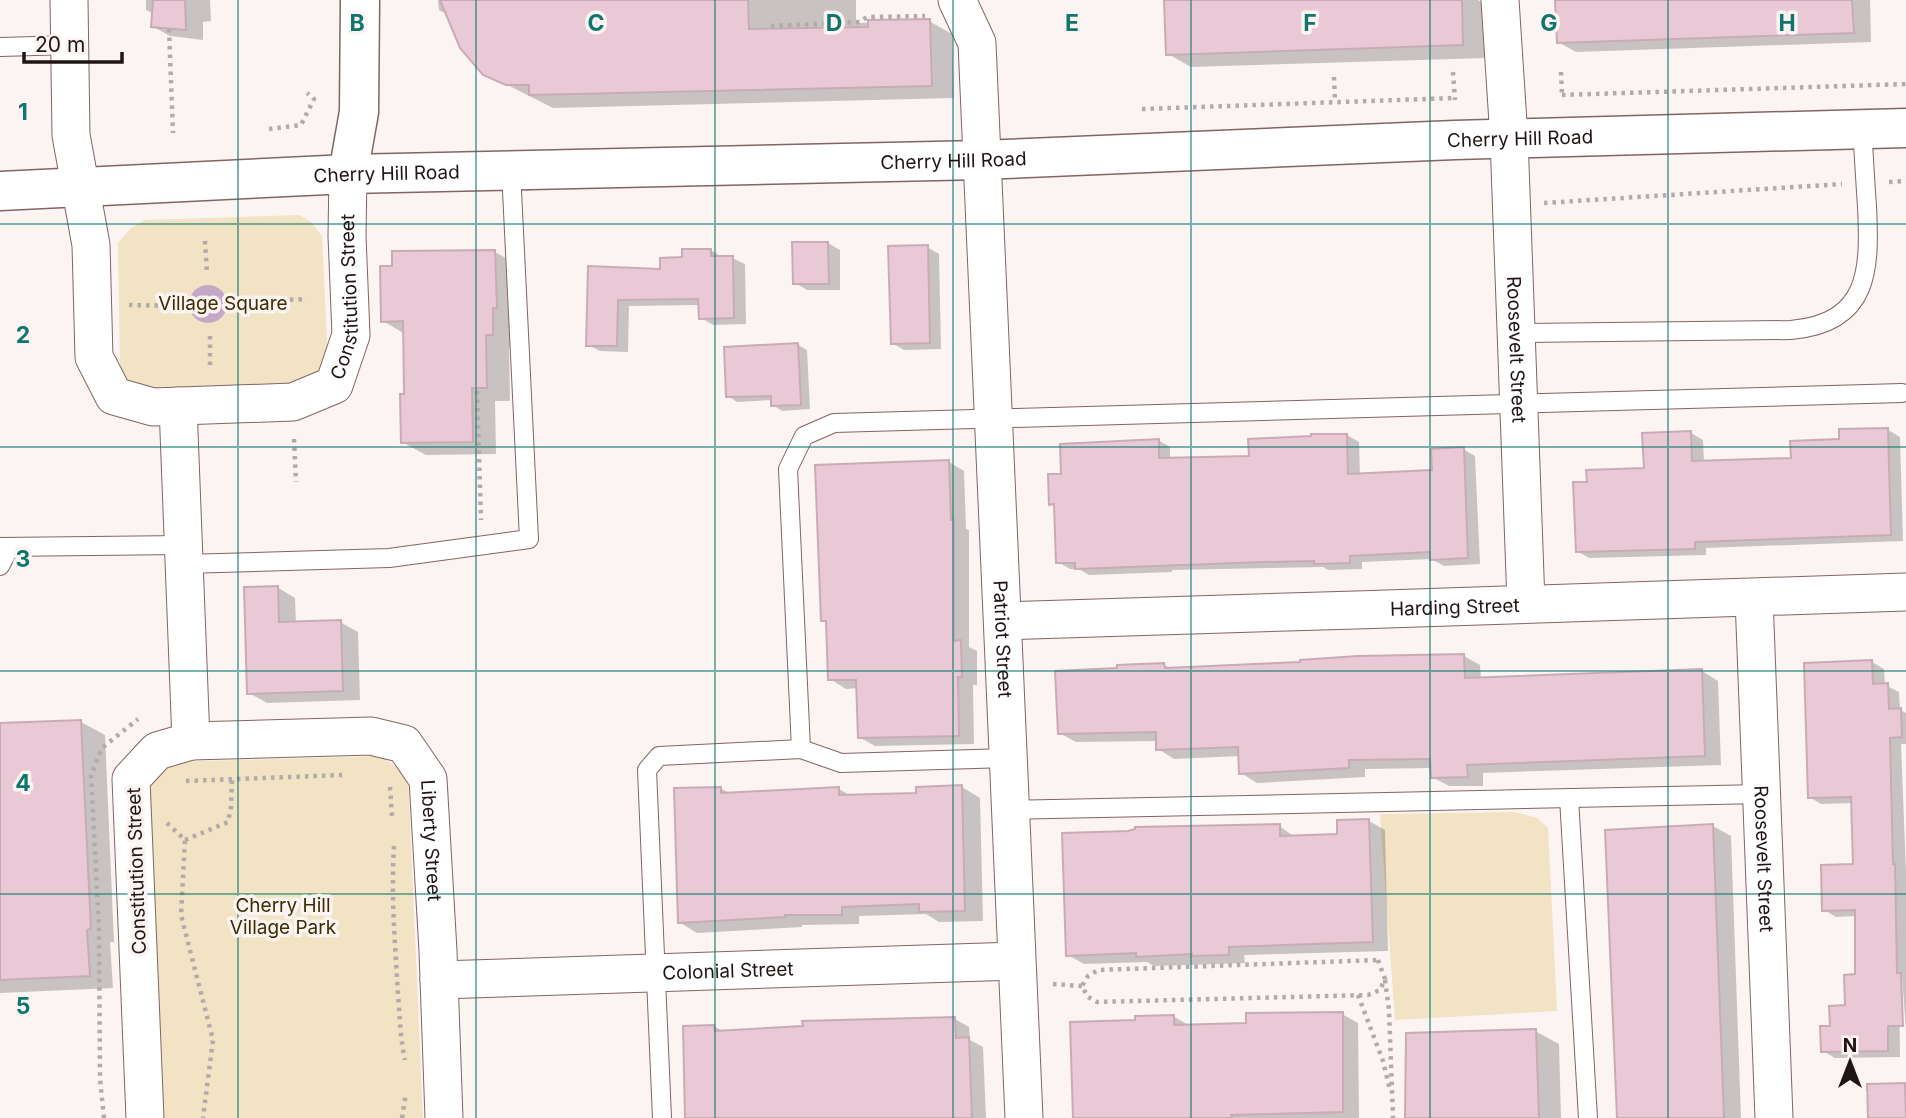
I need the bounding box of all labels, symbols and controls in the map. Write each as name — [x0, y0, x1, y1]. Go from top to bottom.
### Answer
text: B — [349, 9, 365, 37]
text: C — [587, 9, 605, 37]
text: D — [826, 9, 842, 37]
text: E — [1065, 9, 1079, 37]
text: F — [1303, 9, 1317, 37]
text: G — [1540, 9, 1558, 37]
text: H — [1778, 9, 1796, 37]
scale bar — [24, 21, 122, 65]
text: 20 m — [35, 32, 85, 57]
text: 1 — [18, 98, 28, 126]
street label: Cherry Hill Road — [1446, 125, 1593, 152]
street label: Cherry Hill Road — [880, 147, 1027, 174]
street label: Cherry Hill Road — [313, 161, 460, 188]
street label: Constitution Street — [326, 214, 363, 383]
street label: Roosevelt Street — [1502, 276, 1530, 423]
park label: Village Square — [158, 292, 288, 315]
text: 2 — [16, 321, 30, 349]
text: 3 — [16, 545, 30, 573]
street label: Patriot Street — [988, 580, 1017, 698]
street label: Harding Street — [1390, 594, 1520, 621]
text: 4 — [15, 769, 31, 797]
street label: Liberty Street — [416, 779, 446, 902]
street label: Roosevelt Street — [1749, 785, 1778, 933]
street label: Constitution Street — [122, 787, 151, 955]
park label: Cherry Hill Village Park — [230, 894, 337, 939]
street label: Colonial Street — [662, 957, 794, 985]
text: 5 — [16, 992, 30, 1020]
north arrow — [1815, 1027, 1885, 1097]
text: N — [1843, 1034, 1857, 1057]

